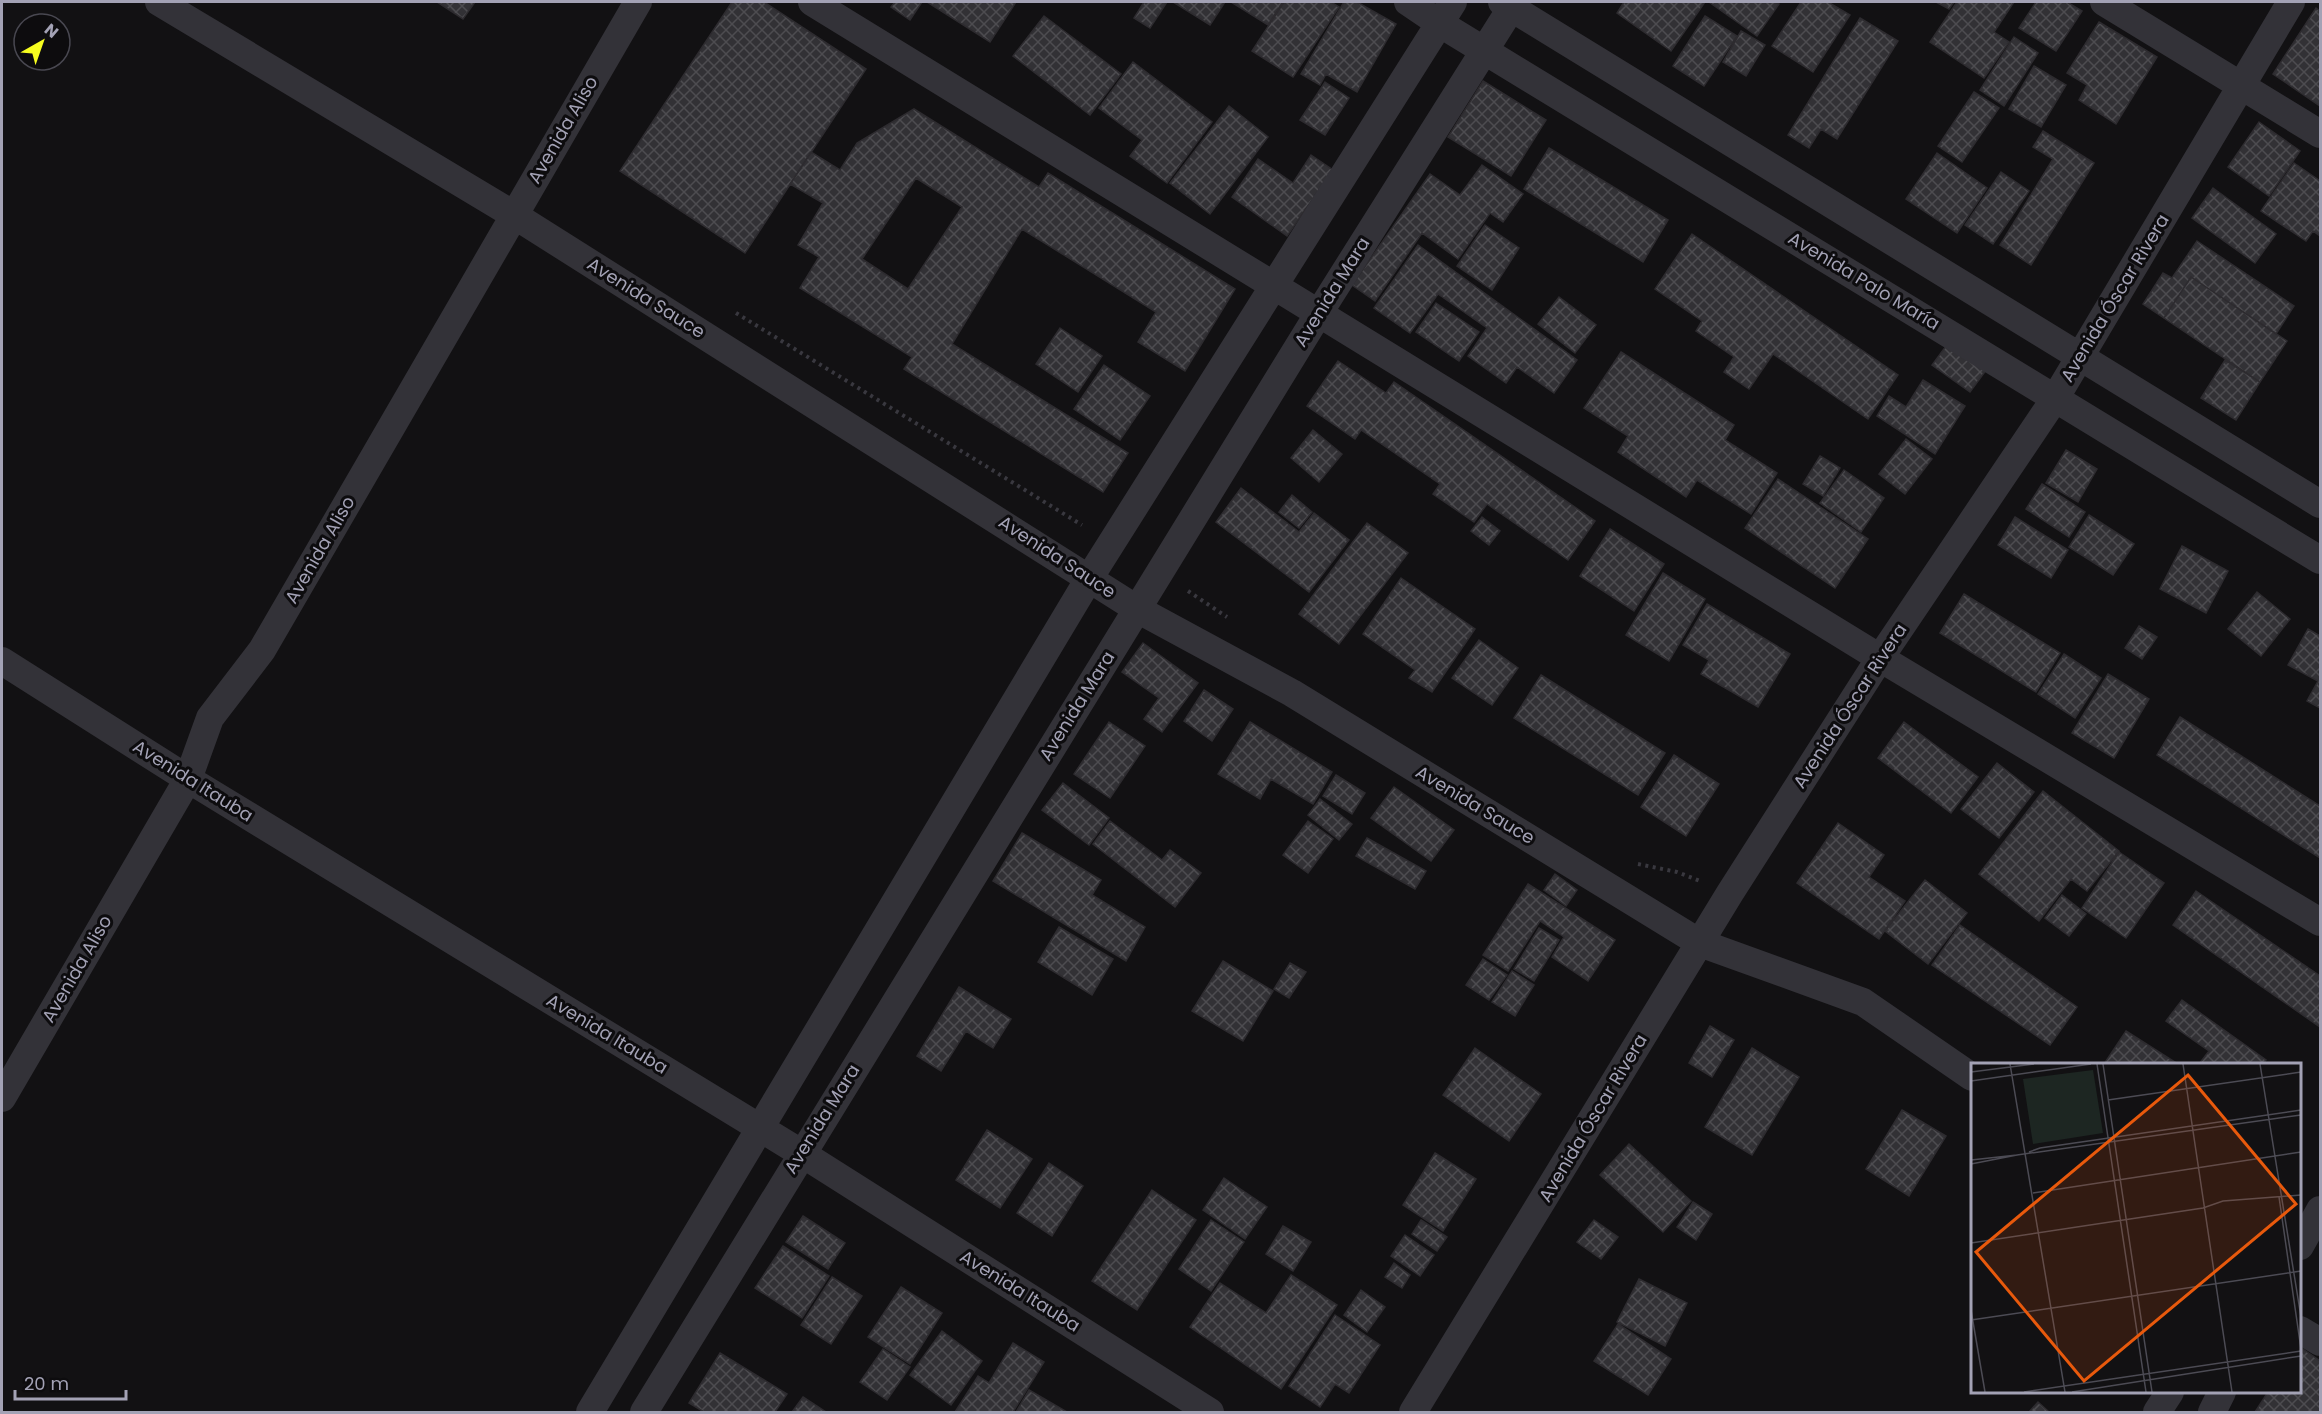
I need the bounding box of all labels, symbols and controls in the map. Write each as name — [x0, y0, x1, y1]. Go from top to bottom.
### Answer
north arrow — [12, 12, 72, 72]
text: N — [39, 18, 63, 44]
street label: Avenida Aliso — [522, 71, 603, 188]
street label: Avenida Óscar Rivera — [2054, 209, 2175, 387]
street label: Avenida Palo María — [1784, 225, 1945, 336]
street label: Avenida Mara — [1288, 232, 1375, 351]
street label: Avenida Sauce — [582, 251, 710, 344]
street label: Avenida Aliso — [279, 491, 360, 608]
street label: Avenida Sauce — [994, 509, 1121, 604]
street label: Avenida Óscar Rivera — [1787, 618, 1912, 793]
street label: Avenida Mara — [1033, 646, 1120, 765]
street label: Avenida Itauba — [128, 734, 258, 828]
street label: Avenida Sauce — [1411, 759, 1539, 850]
street label: Avenida Aliso — [36, 910, 117, 1027]
street label: Avenida Itauba — [542, 987, 673, 1080]
street label: Avenida Óscar Rivera — [1532, 1029, 1653, 1207]
street label: Avenida Mara — [778, 1059, 865, 1178]
inset map — [1971, 1063, 2301, 1393]
street label: Avenida Itauba — [955, 1244, 1085, 1338]
scale bar — [15, 1363, 126, 1401]
text: 20 m — [24, 1371, 69, 1396]

